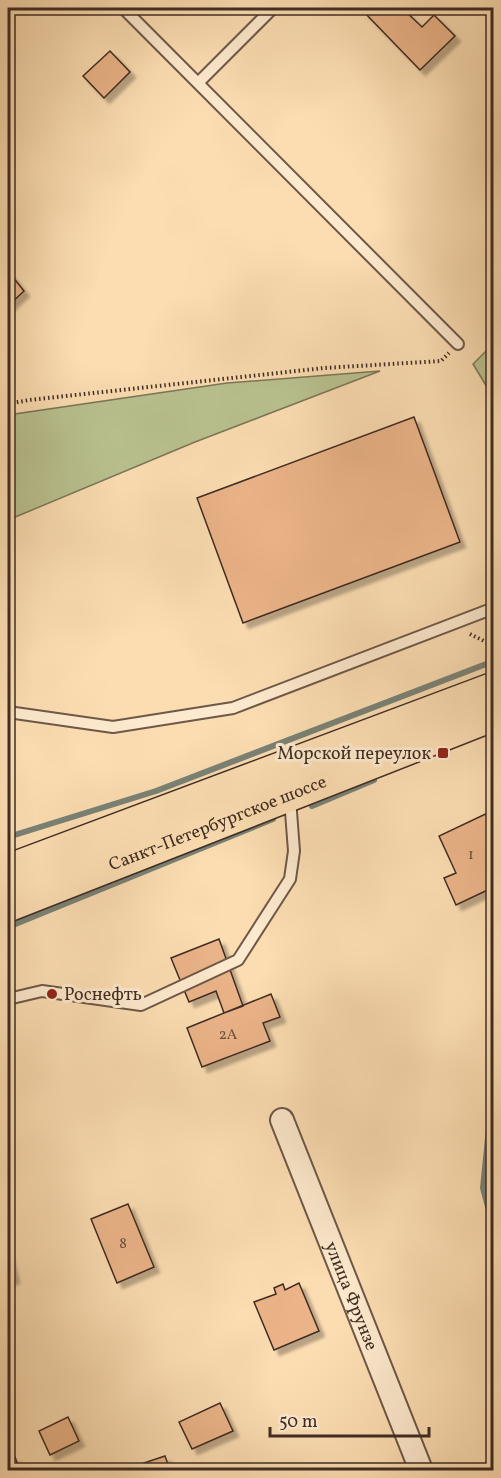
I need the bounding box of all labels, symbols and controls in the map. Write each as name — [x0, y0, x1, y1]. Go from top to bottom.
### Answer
place label: Морской переулок — [277, 742, 431, 767]
marker: Морской переулок — [436, 746, 450, 760]
street label: Санкт-Петербургское шоссе — [105, 770, 331, 878]
house number: 1 — [468, 845, 474, 866]
place label: Роснефть — [64, 983, 142, 1008]
marker: Роснефть — [45, 987, 59, 1001]
house number: 2А — [219, 1025, 238, 1046]
house number: 8 — [119, 1234, 127, 1255]
street label: улица Фрунзе — [317, 1238, 383, 1354]
scale bar — [270, 1400, 429, 1438]
text: 50 m — [279, 1410, 318, 1435]

